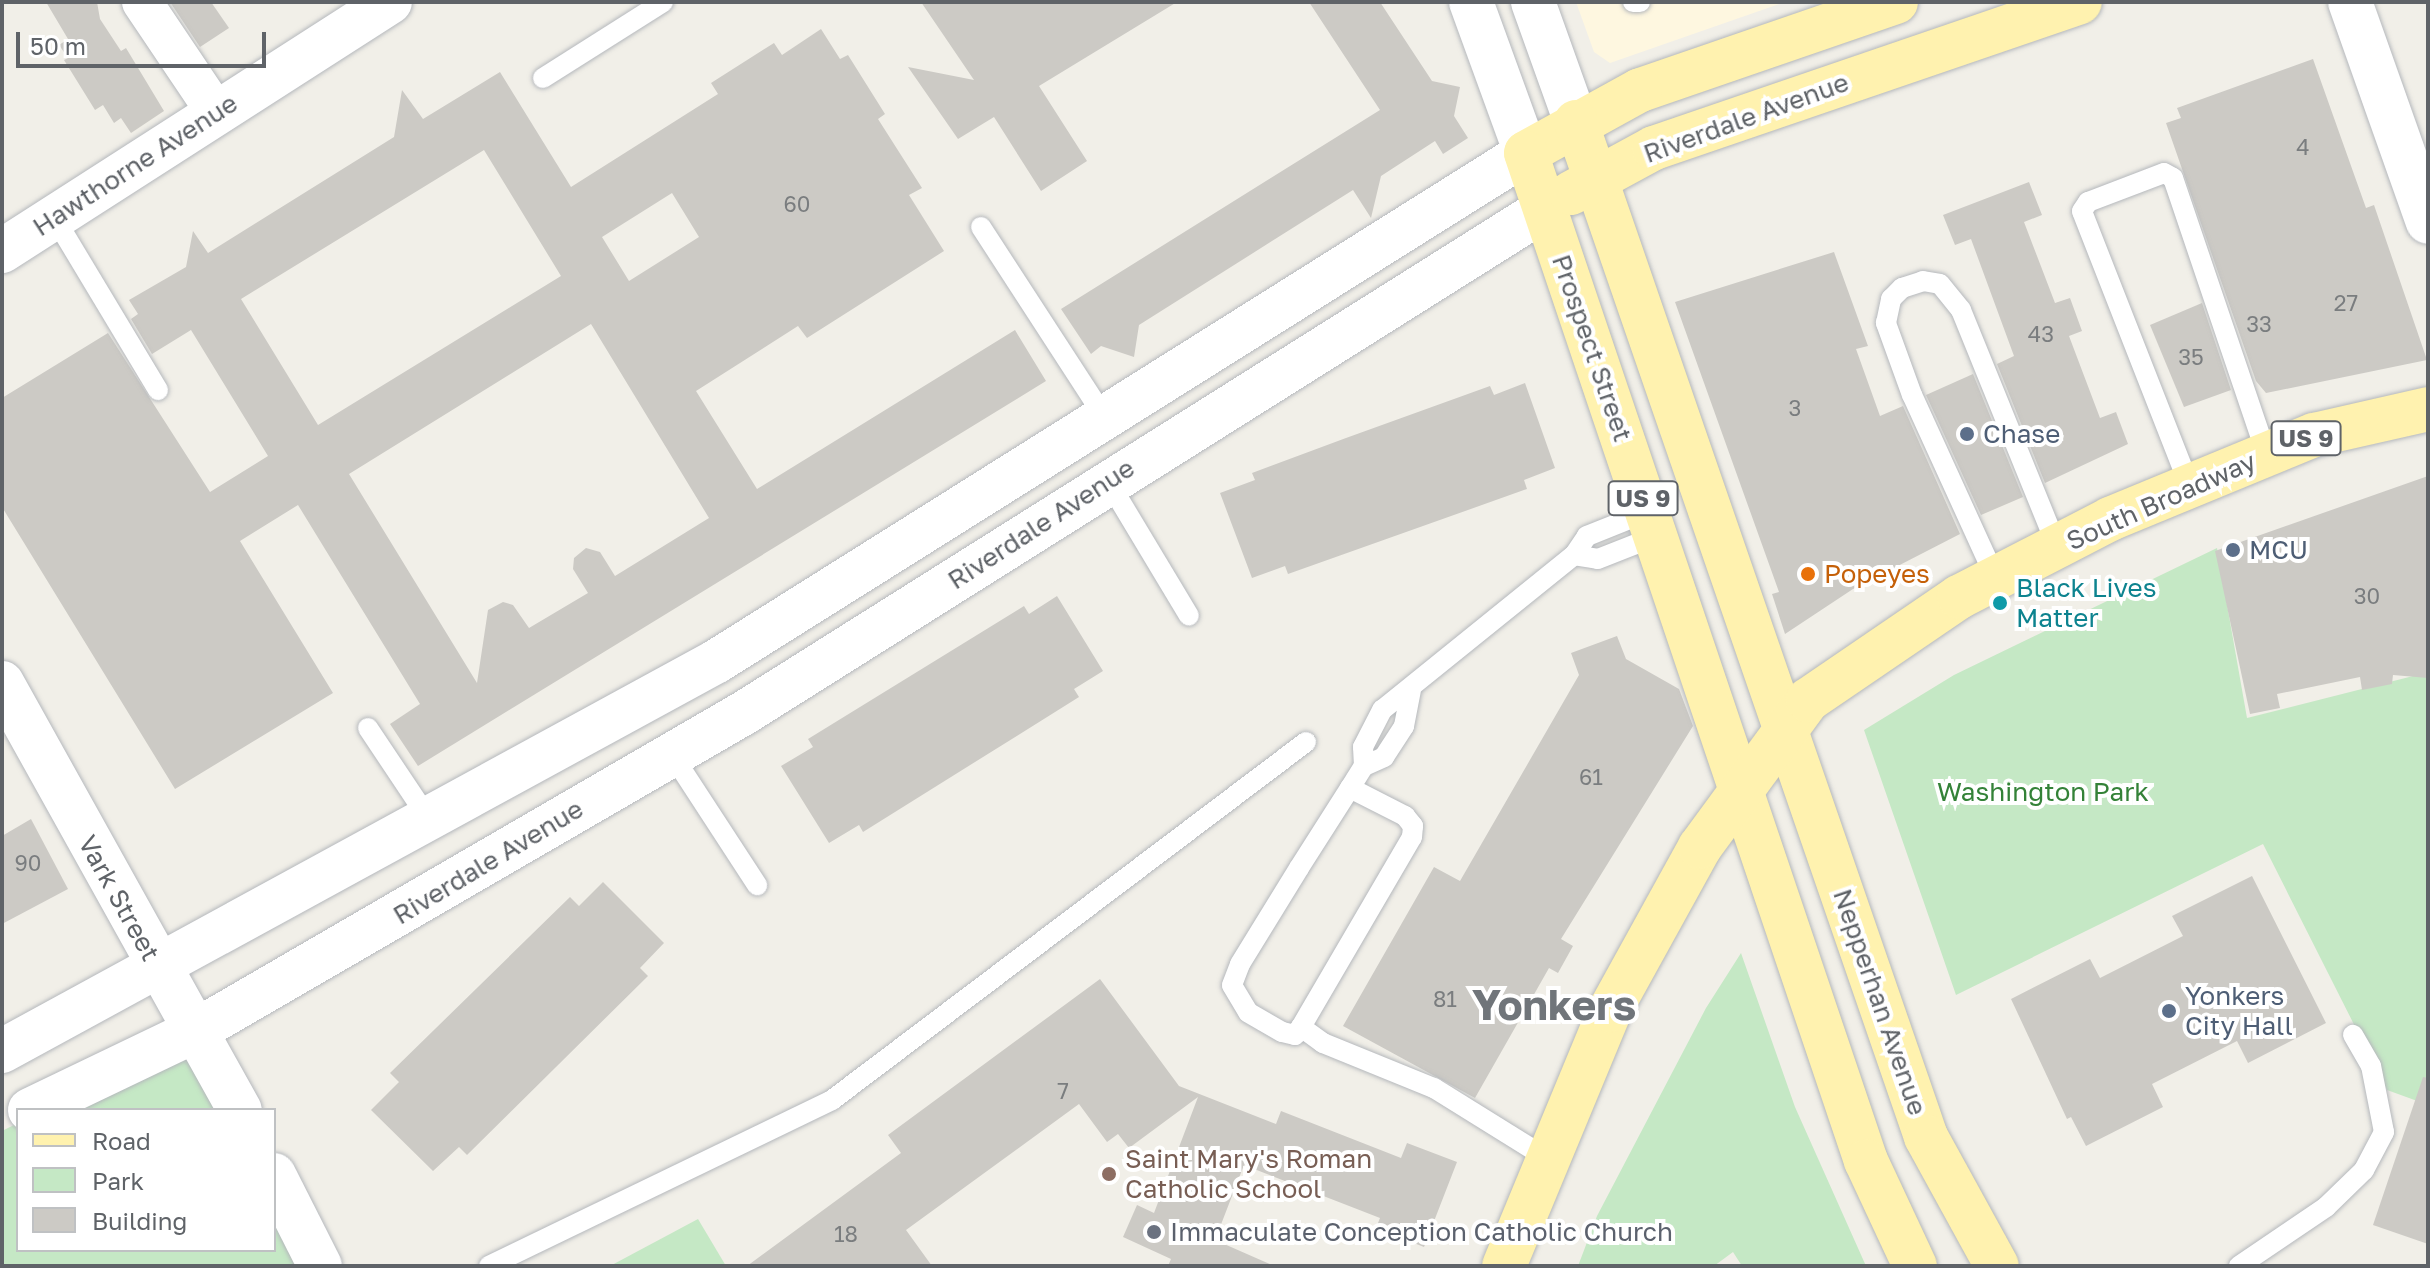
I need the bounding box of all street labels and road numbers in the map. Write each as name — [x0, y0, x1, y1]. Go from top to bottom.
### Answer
street label: Riverdale Avenue — [1639, 66, 1853, 170]
street label: Hawthorne Avenue — [27, 87, 243, 243]
street label: Prospect Street — [1545, 251, 1639, 445]
road number: US 9 — [2270, 418, 2342, 458]
street label: South Broadway — [2062, 445, 2260, 557]
street label: Riverdale Avenue — [942, 452, 1140, 596]
road number: US 9 — [1607, 478, 1679, 518]
street label: Riverdale Avenue — [387, 793, 589, 931]
street label: Vark Street — [72, 830, 166, 966]
street label: Nepperhan Avenue — [1827, 885, 1933, 1119]

